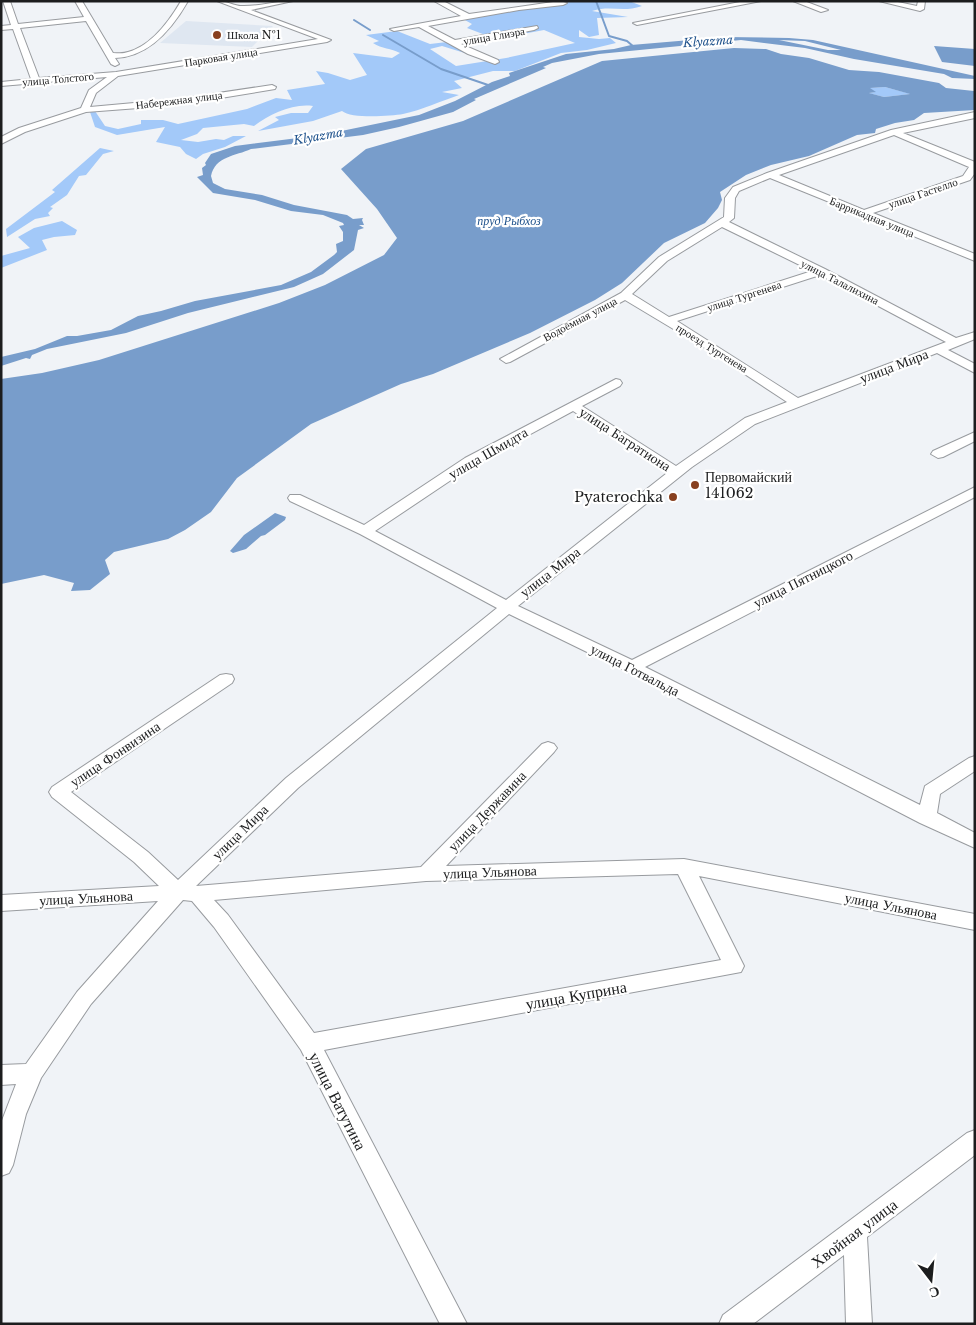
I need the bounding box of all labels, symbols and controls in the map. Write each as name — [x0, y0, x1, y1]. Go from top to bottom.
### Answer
street label: улица Глиэра — [462, 24, 526, 48]
place label: Школа №1 — [227, 28, 281, 42]
marker: Школа №1 — [211, 29, 223, 41]
water label: Klyazma — [682, 32, 734, 50]
street label: Парковая улица — [183, 44, 259, 70]
street label: улица Толстого — [22, 69, 95, 89]
street label: Набережная улица — [135, 88, 223, 112]
water label: Klyazma — [291, 124, 344, 148]
street label: улица Гастелло — [887, 174, 960, 211]
street label: Баррикадная улица — [828, 194, 916, 240]
water label: пруд Рыбхоз — [477, 213, 541, 228]
street label: улица Талалихина — [799, 256, 881, 308]
street label: улица Тургенева — [705, 277, 783, 315]
street label: Водоёмная улица — [541, 294, 619, 344]
street label: проезд Тургенева — [673, 320, 751, 376]
street label: улица Мира — [857, 344, 931, 387]
street label: улица Багратиона — [576, 403, 675, 476]
street label: улица Шмидта — [445, 423, 532, 483]
place label: Первомайский 141062 — [705, 468, 793, 502]
marker: Первомайский 141062 — [689, 479, 701, 491]
place label: Pyaterochka — [574, 488, 663, 506]
marker: Pyaterochka — [667, 491, 679, 503]
street label: улица Мира — [516, 542, 584, 601]
street label: улица Пятницкого — [750, 546, 856, 612]
street label: улица Готвальда — [587, 640, 683, 701]
street label: улица Фонвизина — [66, 717, 164, 791]
street label: улица Державина — [444, 766, 531, 855]
street label: улица Мира — [208, 800, 273, 863]
street label: улица Ульянова — [443, 861, 538, 883]
street label: улица Ульянова — [39, 887, 134, 909]
street label: улица Ульянова — [843, 888, 940, 924]
street label: улица Куприна — [524, 976, 628, 1014]
street label: улица Ватутина — [305, 1049, 371, 1153]
street label: Хвойная улица — [807, 1194, 901, 1272]
north arrow — [906, 1255, 956, 1305]
text: С — [927, 1282, 942, 1303]

